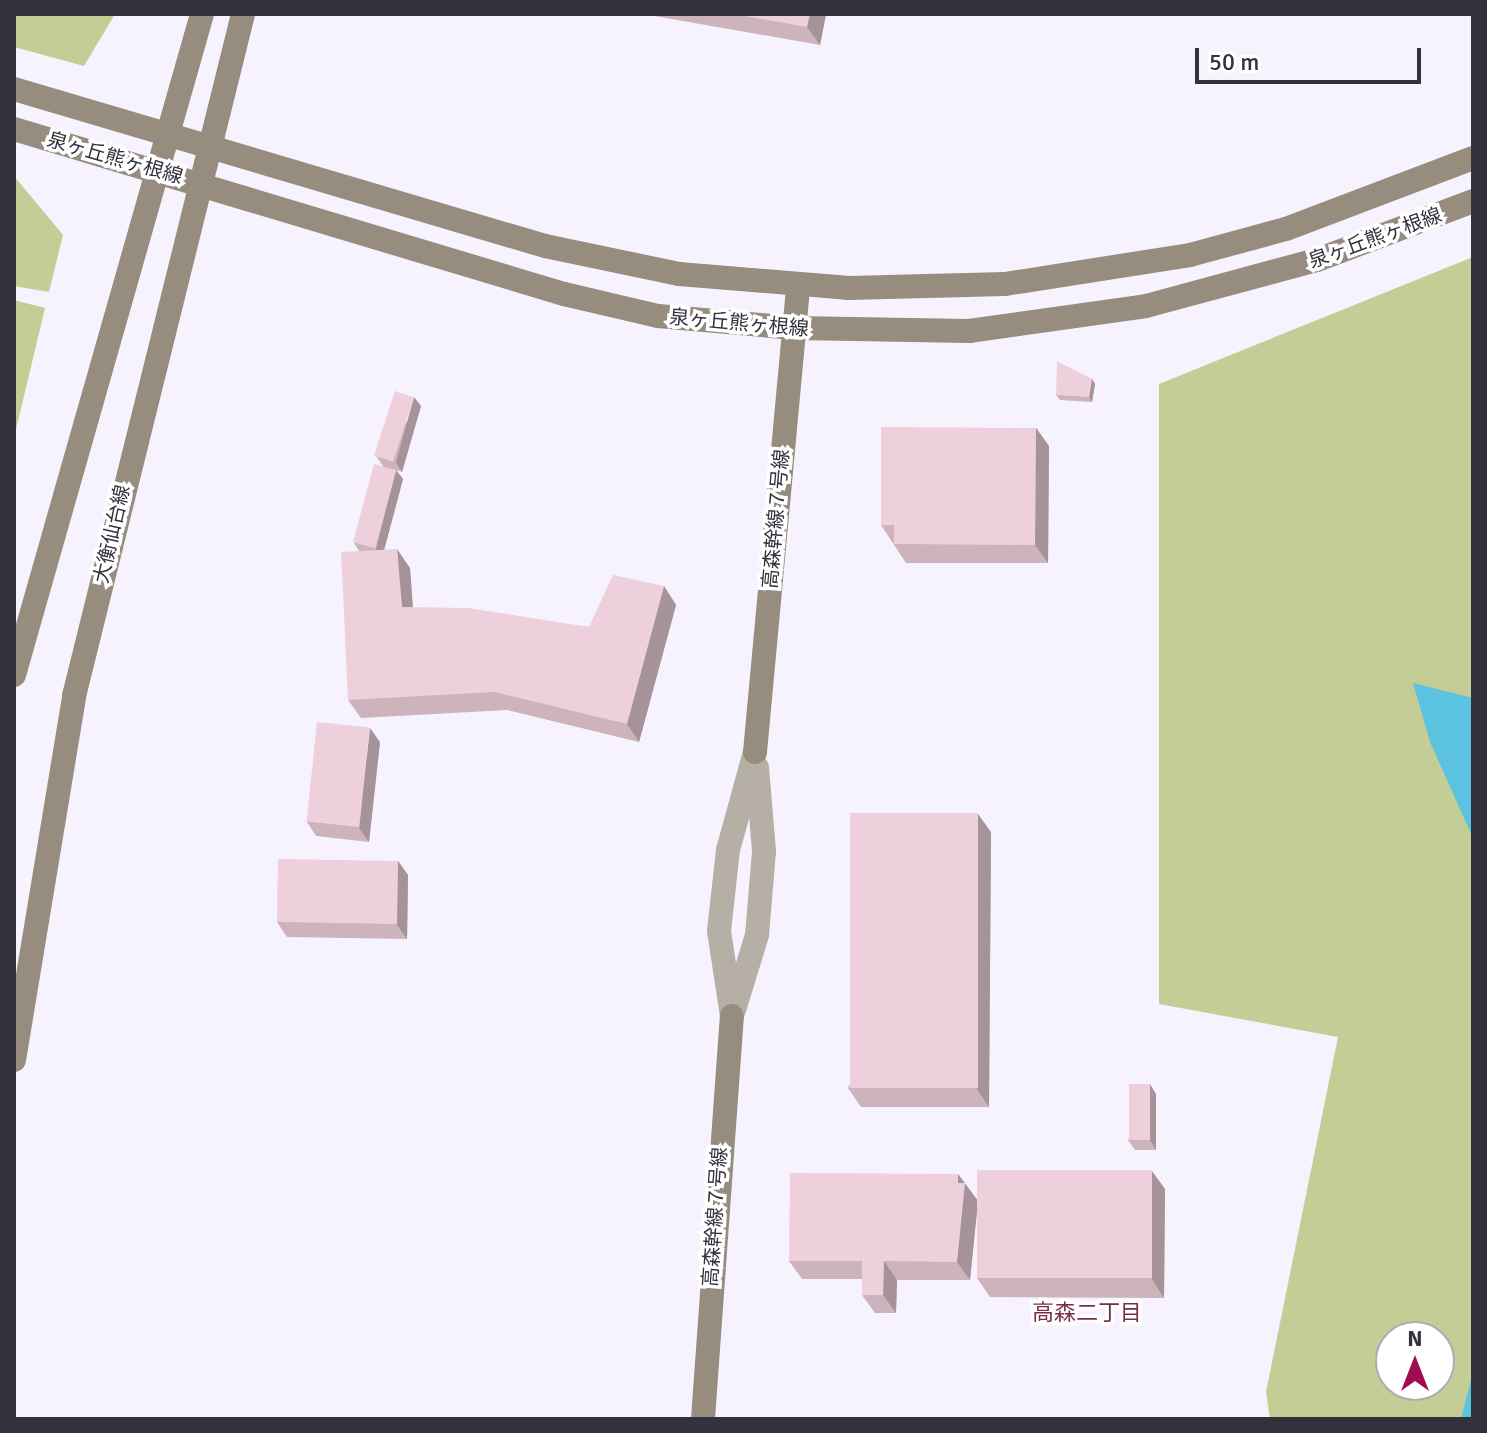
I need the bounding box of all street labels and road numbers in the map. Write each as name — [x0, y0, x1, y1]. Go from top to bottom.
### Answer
street label: 泉ヶ丘熊ヶ根線 — [44, 127, 186, 189]
street label: 泉ヶ丘熊ヶ根線 — [1305, 203, 1445, 273]
street label: 泉ヶ丘熊ヶ根線 — [668, 305, 810, 341]
street label: 高森幹線７号線 — [758, 448, 794, 590]
street label: 大衡仙台線 — [89, 483, 135, 585]
street label: 高森幹線７号線 — [698, 1146, 732, 1288]

